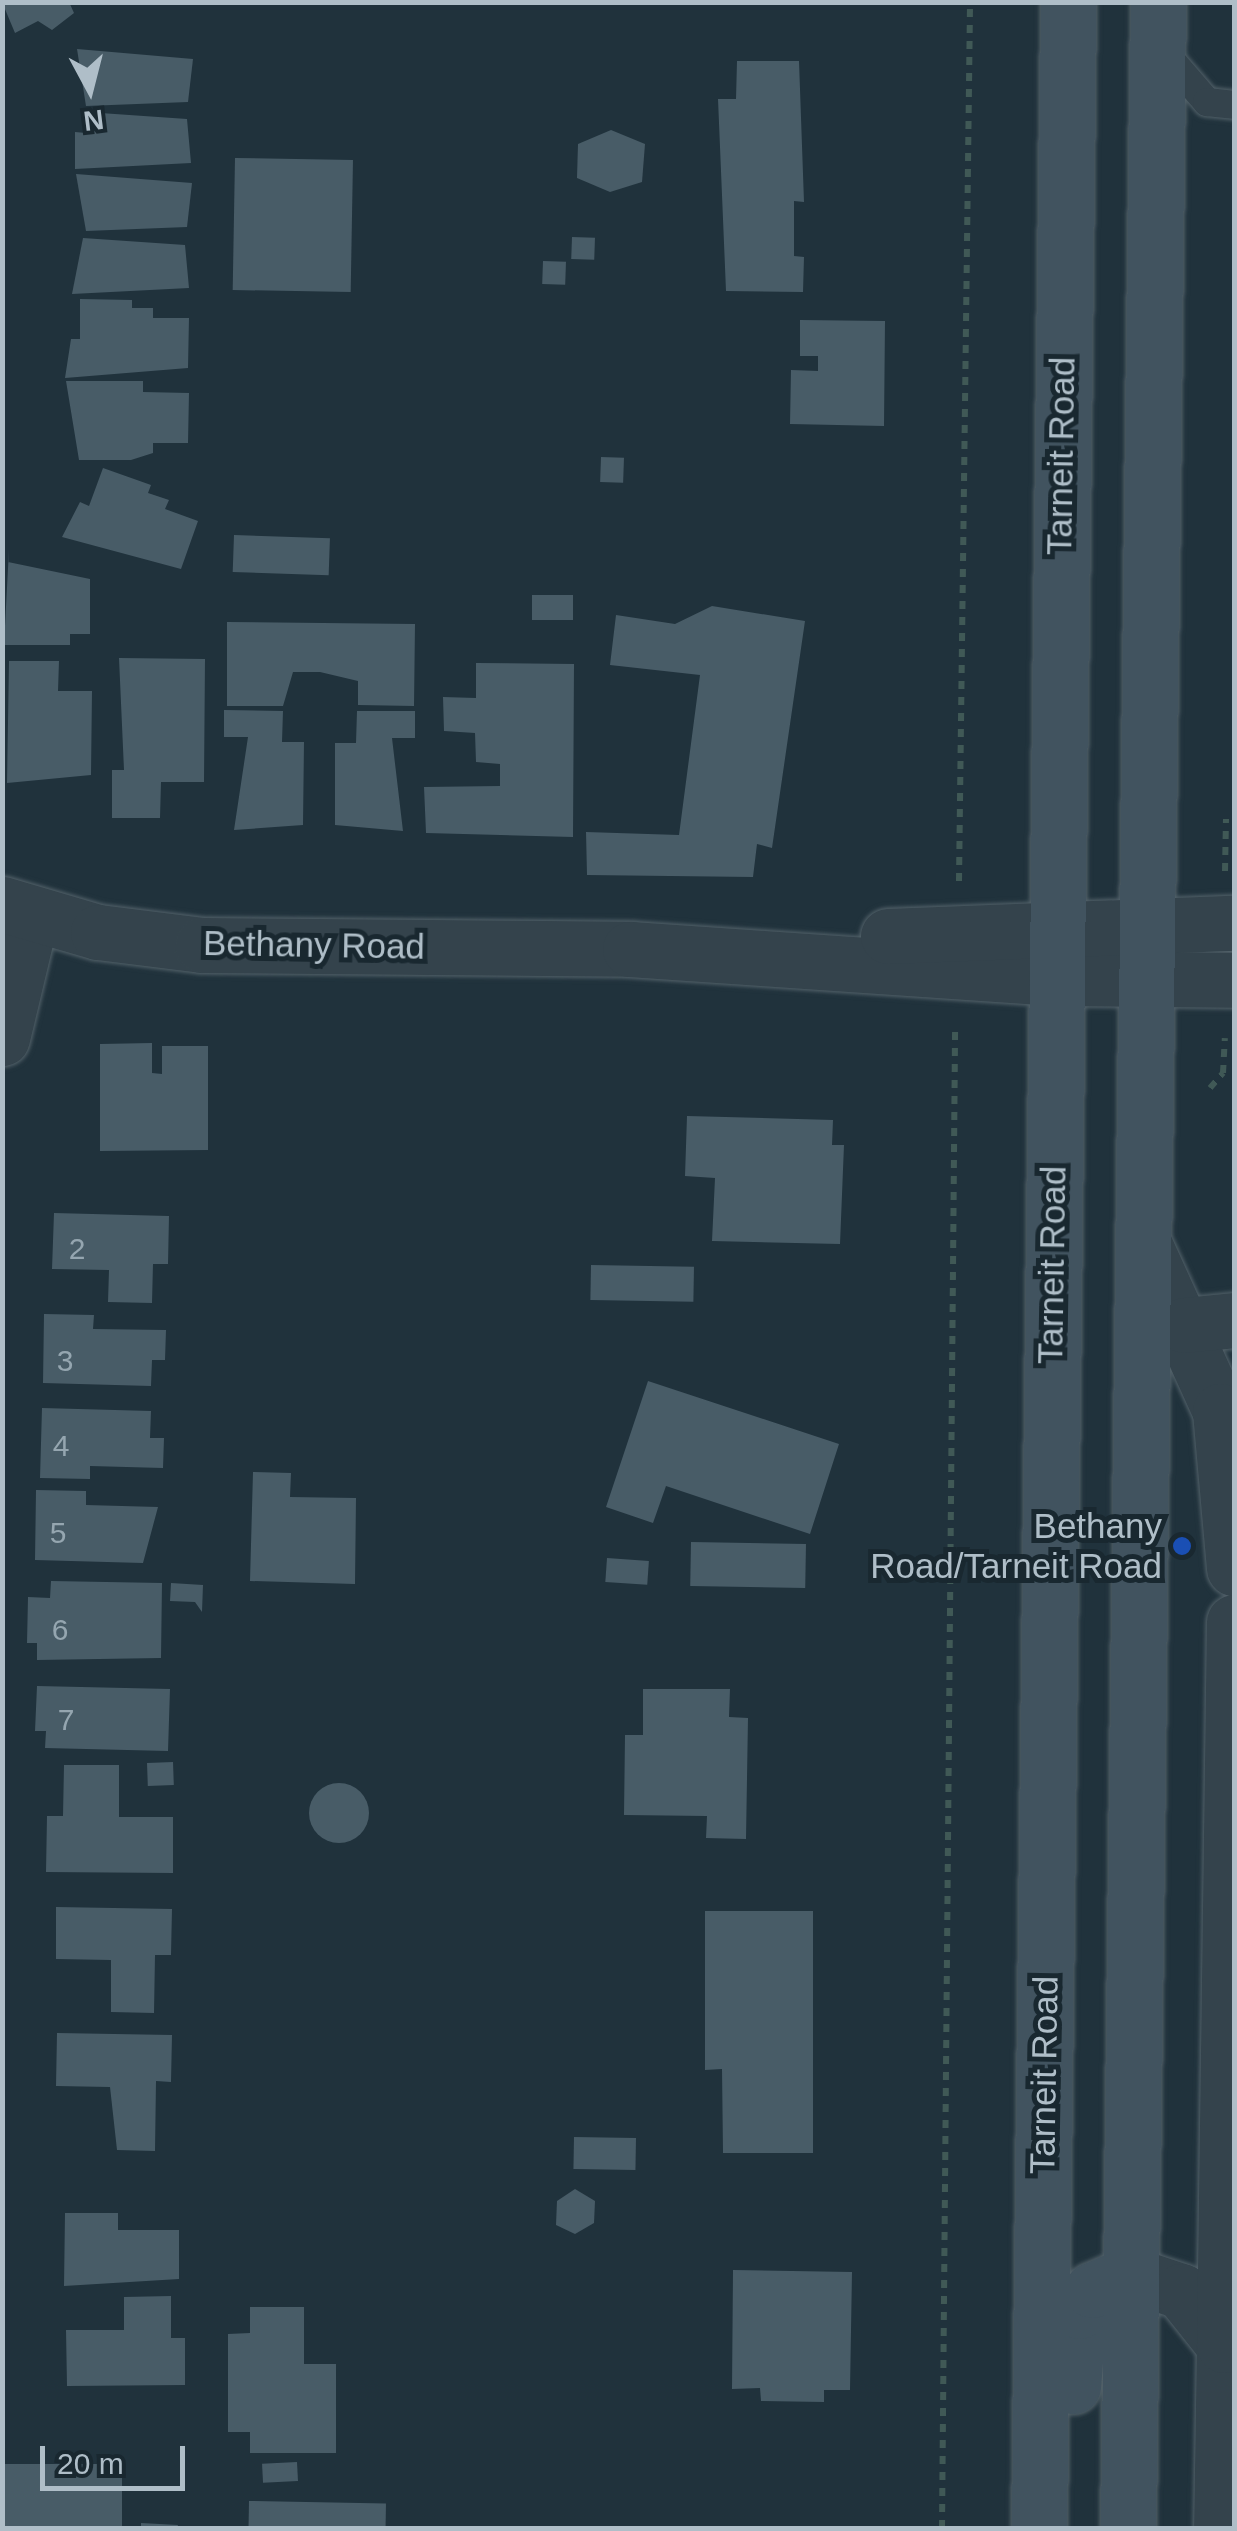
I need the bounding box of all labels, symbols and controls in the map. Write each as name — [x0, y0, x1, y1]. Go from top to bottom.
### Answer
north arrow — [40, 40, 140, 140]
text: N — [82, 104, 106, 137]
street label: Tarneit Road — [1038, 356, 1084, 556]
street label: Bethany Road — [203, 922, 425, 968]
street label: Tarneit Road — [1029, 1165, 1075, 1365]
house number: 2 — [69, 1231, 85, 1267]
house number: 3 — [57, 1343, 73, 1379]
house number: 4 — [53, 1428, 69, 1464]
place label: Bethany Road/Tarneit Road — [870, 1505, 1162, 1587]
house number: 5 — [50, 1515, 66, 1551]
marker: Bethany Road/Tarneit Road — [1171, 1535, 1193, 1557]
house number: 6 — [52, 1612, 68, 1648]
house number: 7 — [58, 1702, 74, 1738]
street label: Tarneit Road — [1021, 1975, 1067, 2175]
scale bar — [45, 2426, 190, 2488]
text: 20 m — [57, 2447, 124, 2480]

